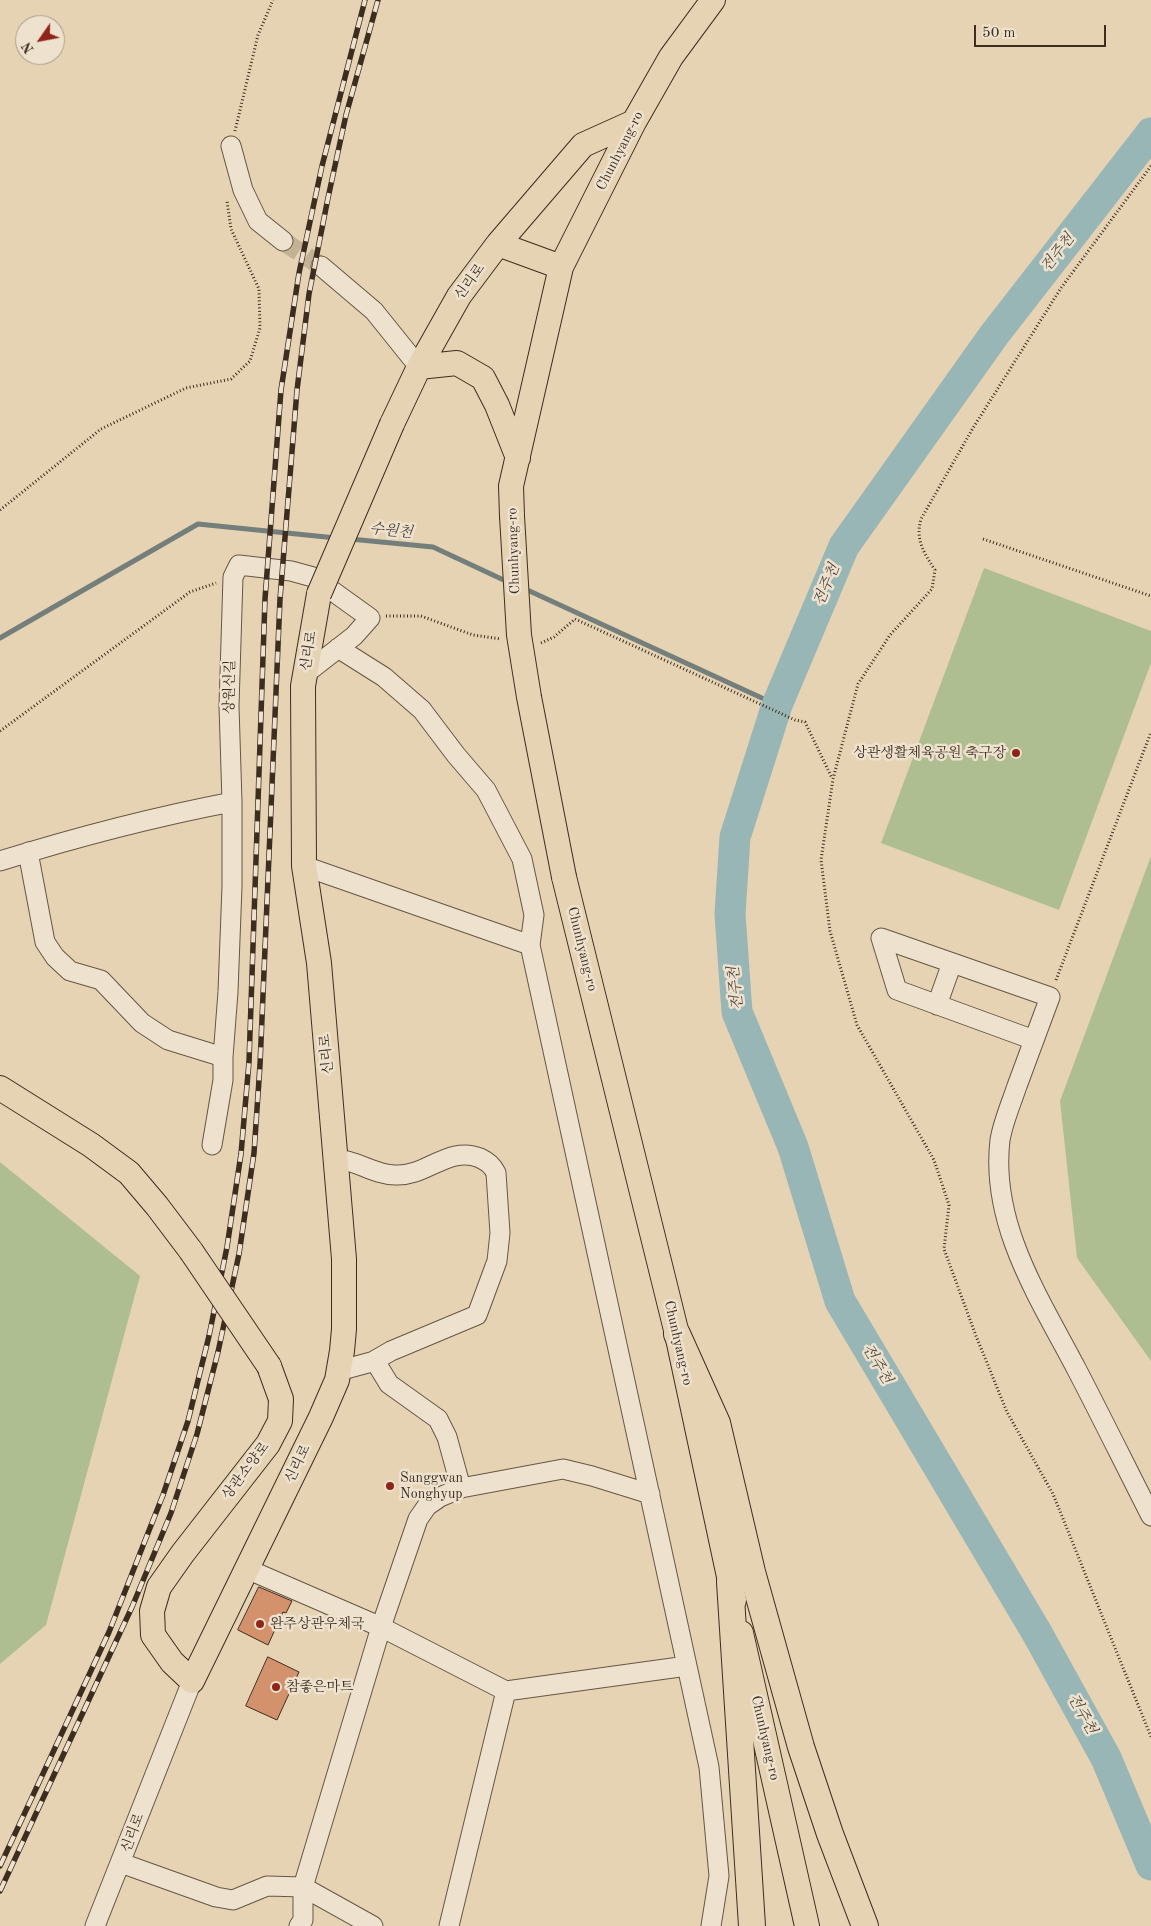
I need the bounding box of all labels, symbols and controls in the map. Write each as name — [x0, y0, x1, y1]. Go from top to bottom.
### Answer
north arrow — [15, 15, 65, 65]
scale bar — [976, 15, 1108, 47]
text: 50 m — [982, 26, 1016, 41]
text: N — [19, 39, 37, 56]
street label: Chunhyang-ro — [593, 109, 647, 193]
water label: 전주천 — [1038, 230, 1078, 276]
street label: 신리로 — [451, 261, 489, 303]
street label: Chunhyang-ro — [504, 507, 524, 595]
water label: 수원천 — [368, 520, 414, 542]
water label: 전주천 — [810, 561, 844, 609]
street label: 신리로 — [298, 630, 320, 672]
street label: 상원신길 — [221, 660, 239, 714]
place label: 상관생활체육공원 축구장 — [853, 745, 1006, 761]
marker: 상관생활체육공원 축구장 — [1010, 747, 1022, 759]
street label: Chunhyang-ro — [563, 905, 601, 993]
water label: 전주천 — [725, 965, 747, 1011]
street label: 신리로 — [317, 1033, 337, 1075]
street label: Chunhyang-ro — [660, 1299, 696, 1387]
water label: 전주천 — [858, 1341, 896, 1387]
street label: 상관소양로 — [219, 1439, 273, 1503]
street label: 신리로 — [282, 1442, 314, 1486]
place label: Sanggwan Nonghyup — [400, 1470, 463, 1502]
marker: Sanggwan Nonghyup — [384, 1480, 396, 1492]
place label: 완주상관우체국 — [270, 1616, 365, 1632]
marker: 완주상관우체국 — [254, 1618, 266, 1630]
place label: 참좋은마트 — [286, 1679, 354, 1695]
marker: 참좋은마트 — [270, 1681, 282, 1693]
water label: 전주천 — [1064, 1691, 1100, 1737]
street label: Chunhyang-ro — [747, 1694, 783, 1782]
street label: 신리로 — [118, 1811, 148, 1855]

